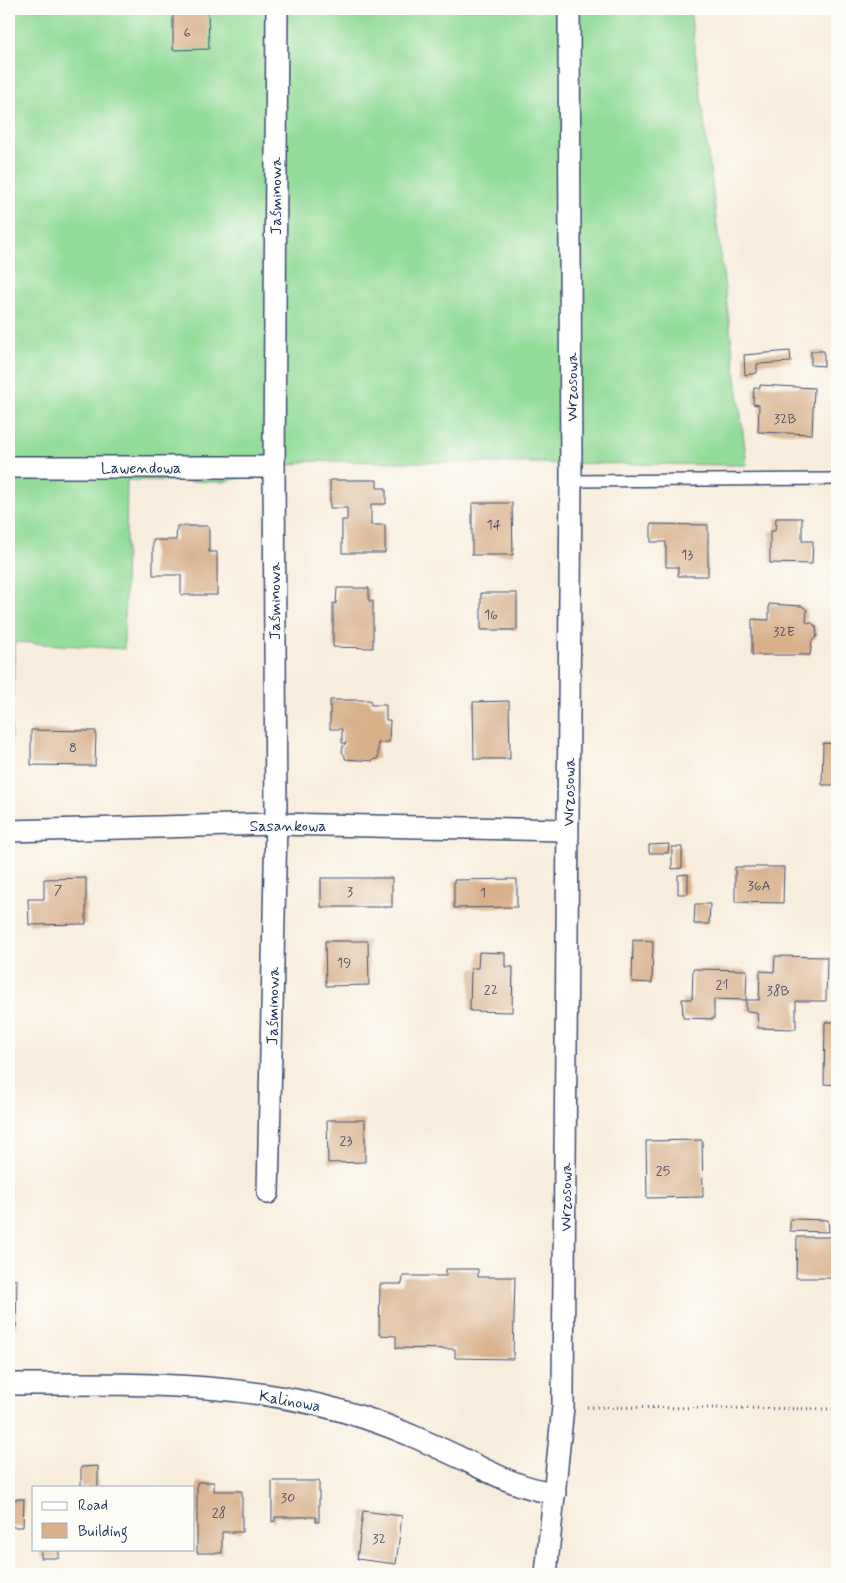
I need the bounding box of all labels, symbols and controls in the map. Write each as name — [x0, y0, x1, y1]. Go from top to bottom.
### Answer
house number: 6 — [183, 24, 191, 42]
street label: Jaśminowa — [266, 157, 287, 235]
street label: Wrzosowa — [562, 352, 583, 421]
house number: 32B — [774, 410, 796, 428]
street label: Lawendowa — [101, 458, 181, 479]
house number: 14 — [487, 516, 502, 534]
house number: 13 — [681, 546, 693, 564]
street label: Jaśminowa — [265, 562, 286, 640]
house number: 16 — [484, 606, 498, 624]
house number: 32E — [773, 623, 795, 641]
house number: 8 — [69, 739, 77, 757]
street label: Wrzosowa — [558, 757, 581, 827]
street label: Sasankowa — [249, 816, 327, 837]
house number: 36A — [747, 877, 771, 895]
house number: 7 — [54, 881, 63, 899]
house number: 3 — [347, 883, 353, 901]
house number: 1 — [480, 884, 486, 902]
house number: 19 — [337, 954, 351, 972]
street label: Jaśminowa — [262, 966, 285, 1045]
house number: 21 — [716, 976, 728, 994]
house number: 22 — [484, 981, 498, 999]
house number: 38B — [767, 982, 790, 1000]
house number: 23 — [340, 1132, 352, 1150]
street label: Wrzosowa — [556, 1162, 577, 1231]
house number: 25 — [656, 1162, 670, 1180]
street label: Kalinowa — [257, 1386, 322, 1417]
legend — [32, 1486, 195, 1550]
house number: 30 — [281, 1489, 295, 1507]
text: Road — [78, 1496, 108, 1516]
house number: 28 — [212, 1504, 226, 1522]
text: Building — [78, 1522, 128, 1543]
house number: 32 — [372, 1530, 386, 1548]

